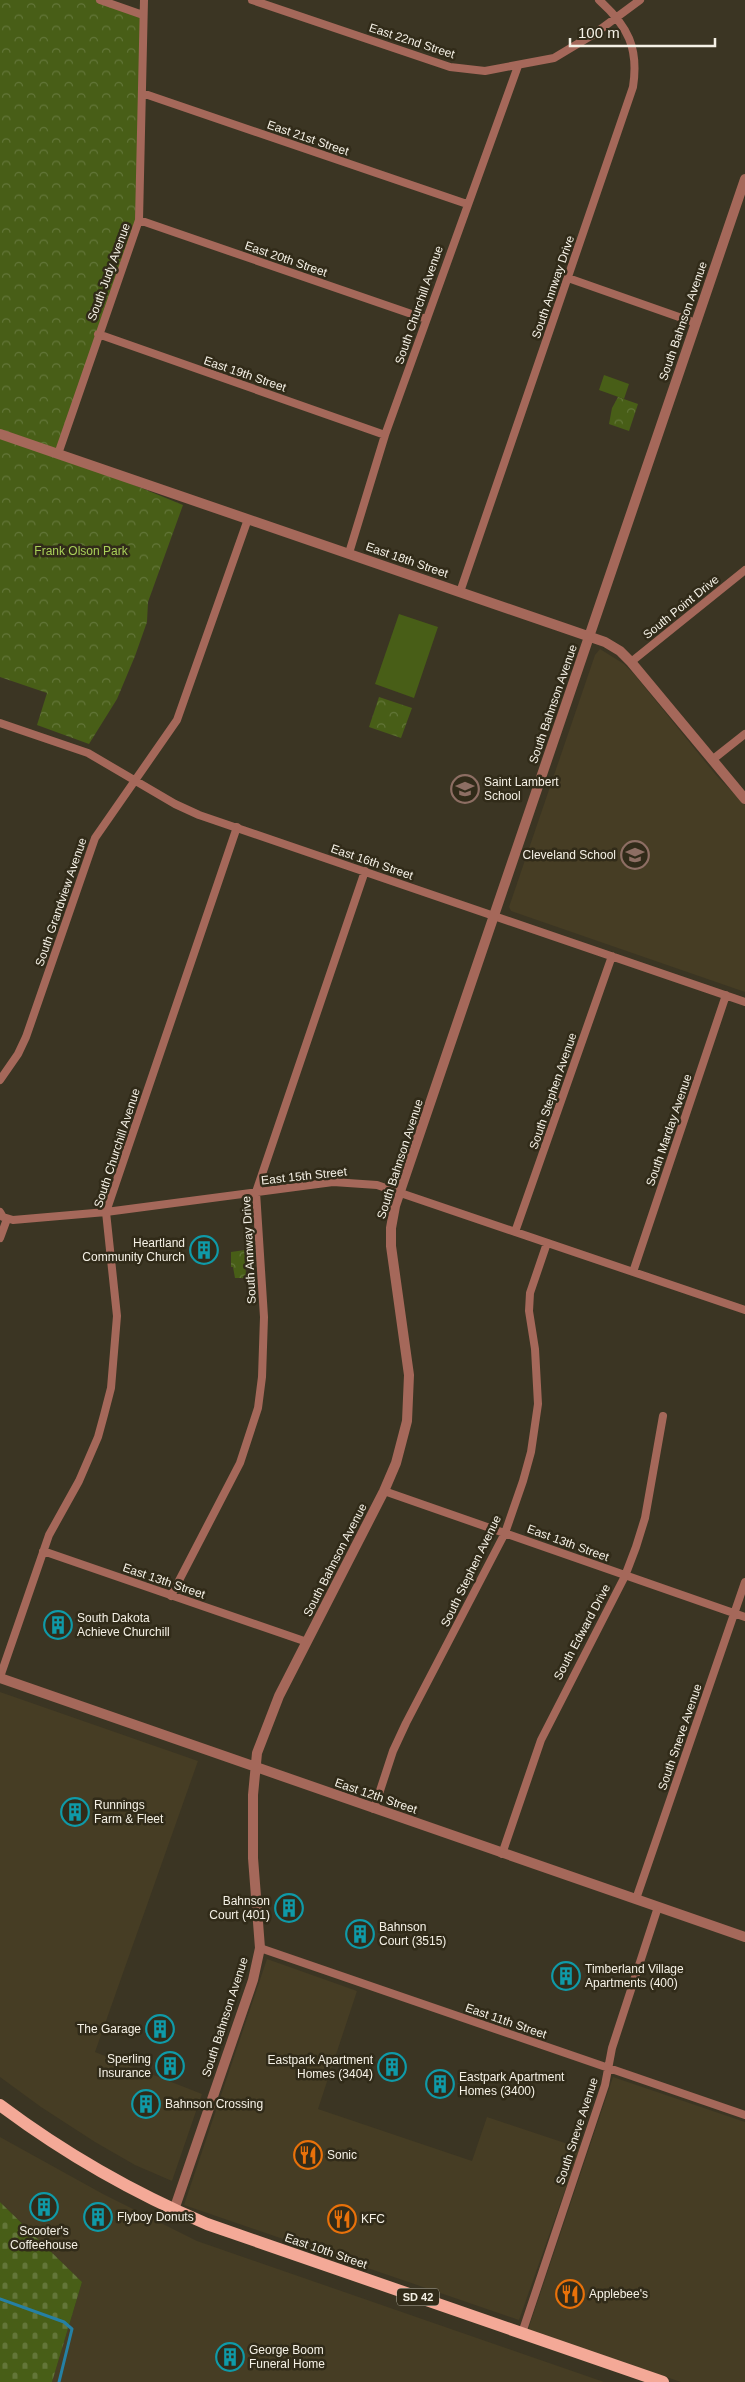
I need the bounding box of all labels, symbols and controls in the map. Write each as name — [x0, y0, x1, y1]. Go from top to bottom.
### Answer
scale bar — [570, 15, 715, 47]
street label: East 22nd Street — [367, 21, 457, 62]
text: 100 m — [578, 24, 620, 41]
street label: East 21st Street — [265, 117, 351, 159]
street label: South Judy Avenue — [85, 221, 133, 323]
street label: South Annway Drive — [529, 233, 577, 340]
street label: East 20th Street — [243, 238, 330, 280]
street label: South Churchill Avenue — [392, 244, 446, 366]
street label: South Bahnson Avenue — [656, 259, 710, 382]
street label: East 19th Street — [202, 353, 289, 395]
street label: East 18th Street — [364, 539, 451, 581]
park label: Frank Olson Park — [34, 544, 129, 558]
street label: South Point Drive — [640, 572, 722, 642]
street label: South Bahnson Avenue — [526, 642, 580, 765]
school or university icon: Saint Lambert School — [450, 774, 480, 804]
place label: Saint Lambert School — [484, 775, 559, 803]
street label: South Grandview Avenue — [32, 835, 90, 968]
school or university icon: Cleveland School — [620, 840, 650, 870]
street label: East 16th Street — [329, 841, 416, 883]
place label: Cleveland School — [523, 848, 616, 862]
street label: South Stephen Avenue — [526, 1030, 580, 1151]
street label: South Marday Avenue — [643, 1072, 695, 1188]
street label: South Churchill Avenue — [91, 1086, 143, 1209]
street label: South Bahnson Avenue — [374, 1097, 426, 1221]
street label: East 15th Street — [260, 1164, 348, 1187]
street label: South Annway Drive — [239, 1195, 259, 1304]
building icon: Heartland Community Church — [189, 1235, 219, 1265]
place label: Heartland Community Church — [82, 1236, 185, 1264]
street label: South Bahnson Avenue — [300, 1501, 370, 1619]
street label: South Stephen Avenue — [438, 1513, 504, 1629]
street label: East 13th Street — [525, 1522, 611, 1565]
street label: East 13th Street — [121, 1560, 208, 1602]
street label: South Edward Drive — [551, 1581, 613, 1682]
building icon: South Dakota Achieve Churchill — [43, 1610, 73, 1640]
place label: South Dakota Achieve Churchill — [77, 1611, 170, 1639]
street label: South Sneve Avenue — [655, 1682, 705, 1792]
street label: East 12th Street — [333, 1775, 420, 1817]
building icon: Runnings Farm & Fleet — [60, 1797, 90, 1827]
place label: Runnings Farm & Fleet — [94, 1798, 164, 1826]
building icon: Bahnson Court (401) — [274, 1893, 304, 1923]
place label: Bahnson Court (401) — [209, 1894, 270, 1922]
building icon: Bahnson Court (3515) — [345, 1919, 375, 1949]
place label: Bahnson Court (3515) — [379, 1920, 446, 1948]
street label: South Bahnson Avenue — [199, 1955, 251, 2079]
building icon: Timberland Village Apartments (400) — [551, 1961, 581, 1991]
place label: Timberland Village Apartments (400) — [585, 1962, 684, 1990]
street label: East 11th Street — [463, 2001, 549, 2042]
building icon: The Garage — [145, 2014, 175, 2044]
place label: The Garage — [77, 2022, 141, 2036]
building icon: Sperling Insurance — [155, 2051, 185, 2081]
place label: Sperling Insurance — [98, 2052, 151, 2080]
building icon: Eastpark Apartment Homes (3404) — [377, 2052, 407, 2082]
place label: Eastpark Apartment Homes (3404) — [268, 2053, 374, 2081]
building icon: Eastpark Apartment Homes (3400) — [425, 2069, 455, 2099]
place label: Eastpark Apartment Homes (3400) — [459, 2070, 565, 2098]
street label: South Sneve Avenue — [553, 2075, 601, 2186]
building icon: Bahnson Crossing — [131, 2089, 161, 2119]
place label: Bahnson Crossing — [165, 2097, 263, 2111]
restaurant icon: Sonic — [293, 2140, 323, 2170]
place label: Sonic — [327, 2148, 357, 2162]
building icon: Scooter's Coffeehouse — [29, 2192, 59, 2222]
building icon: Flyboy Donuts — [83, 2202, 113, 2232]
restaurant icon: KFC — [327, 2204, 357, 2234]
place label: Flyboy Donuts — [117, 2210, 194, 2224]
place label: KFC — [361, 2212, 385, 2226]
place label: Scooter's Coffeehouse — [10, 2224, 78, 2252]
street label: East 10th Street — [283, 2230, 370, 2272]
restaurant icon: Applebee's — [555, 2279, 585, 2309]
place label: Applebee's — [589, 2287, 648, 2301]
road number: SD 42 — [397, 2288, 439, 2306]
building icon: George Boom Funeral Home — [215, 2342, 245, 2372]
place label: George Boom Funeral Home — [249, 2343, 325, 2371]

